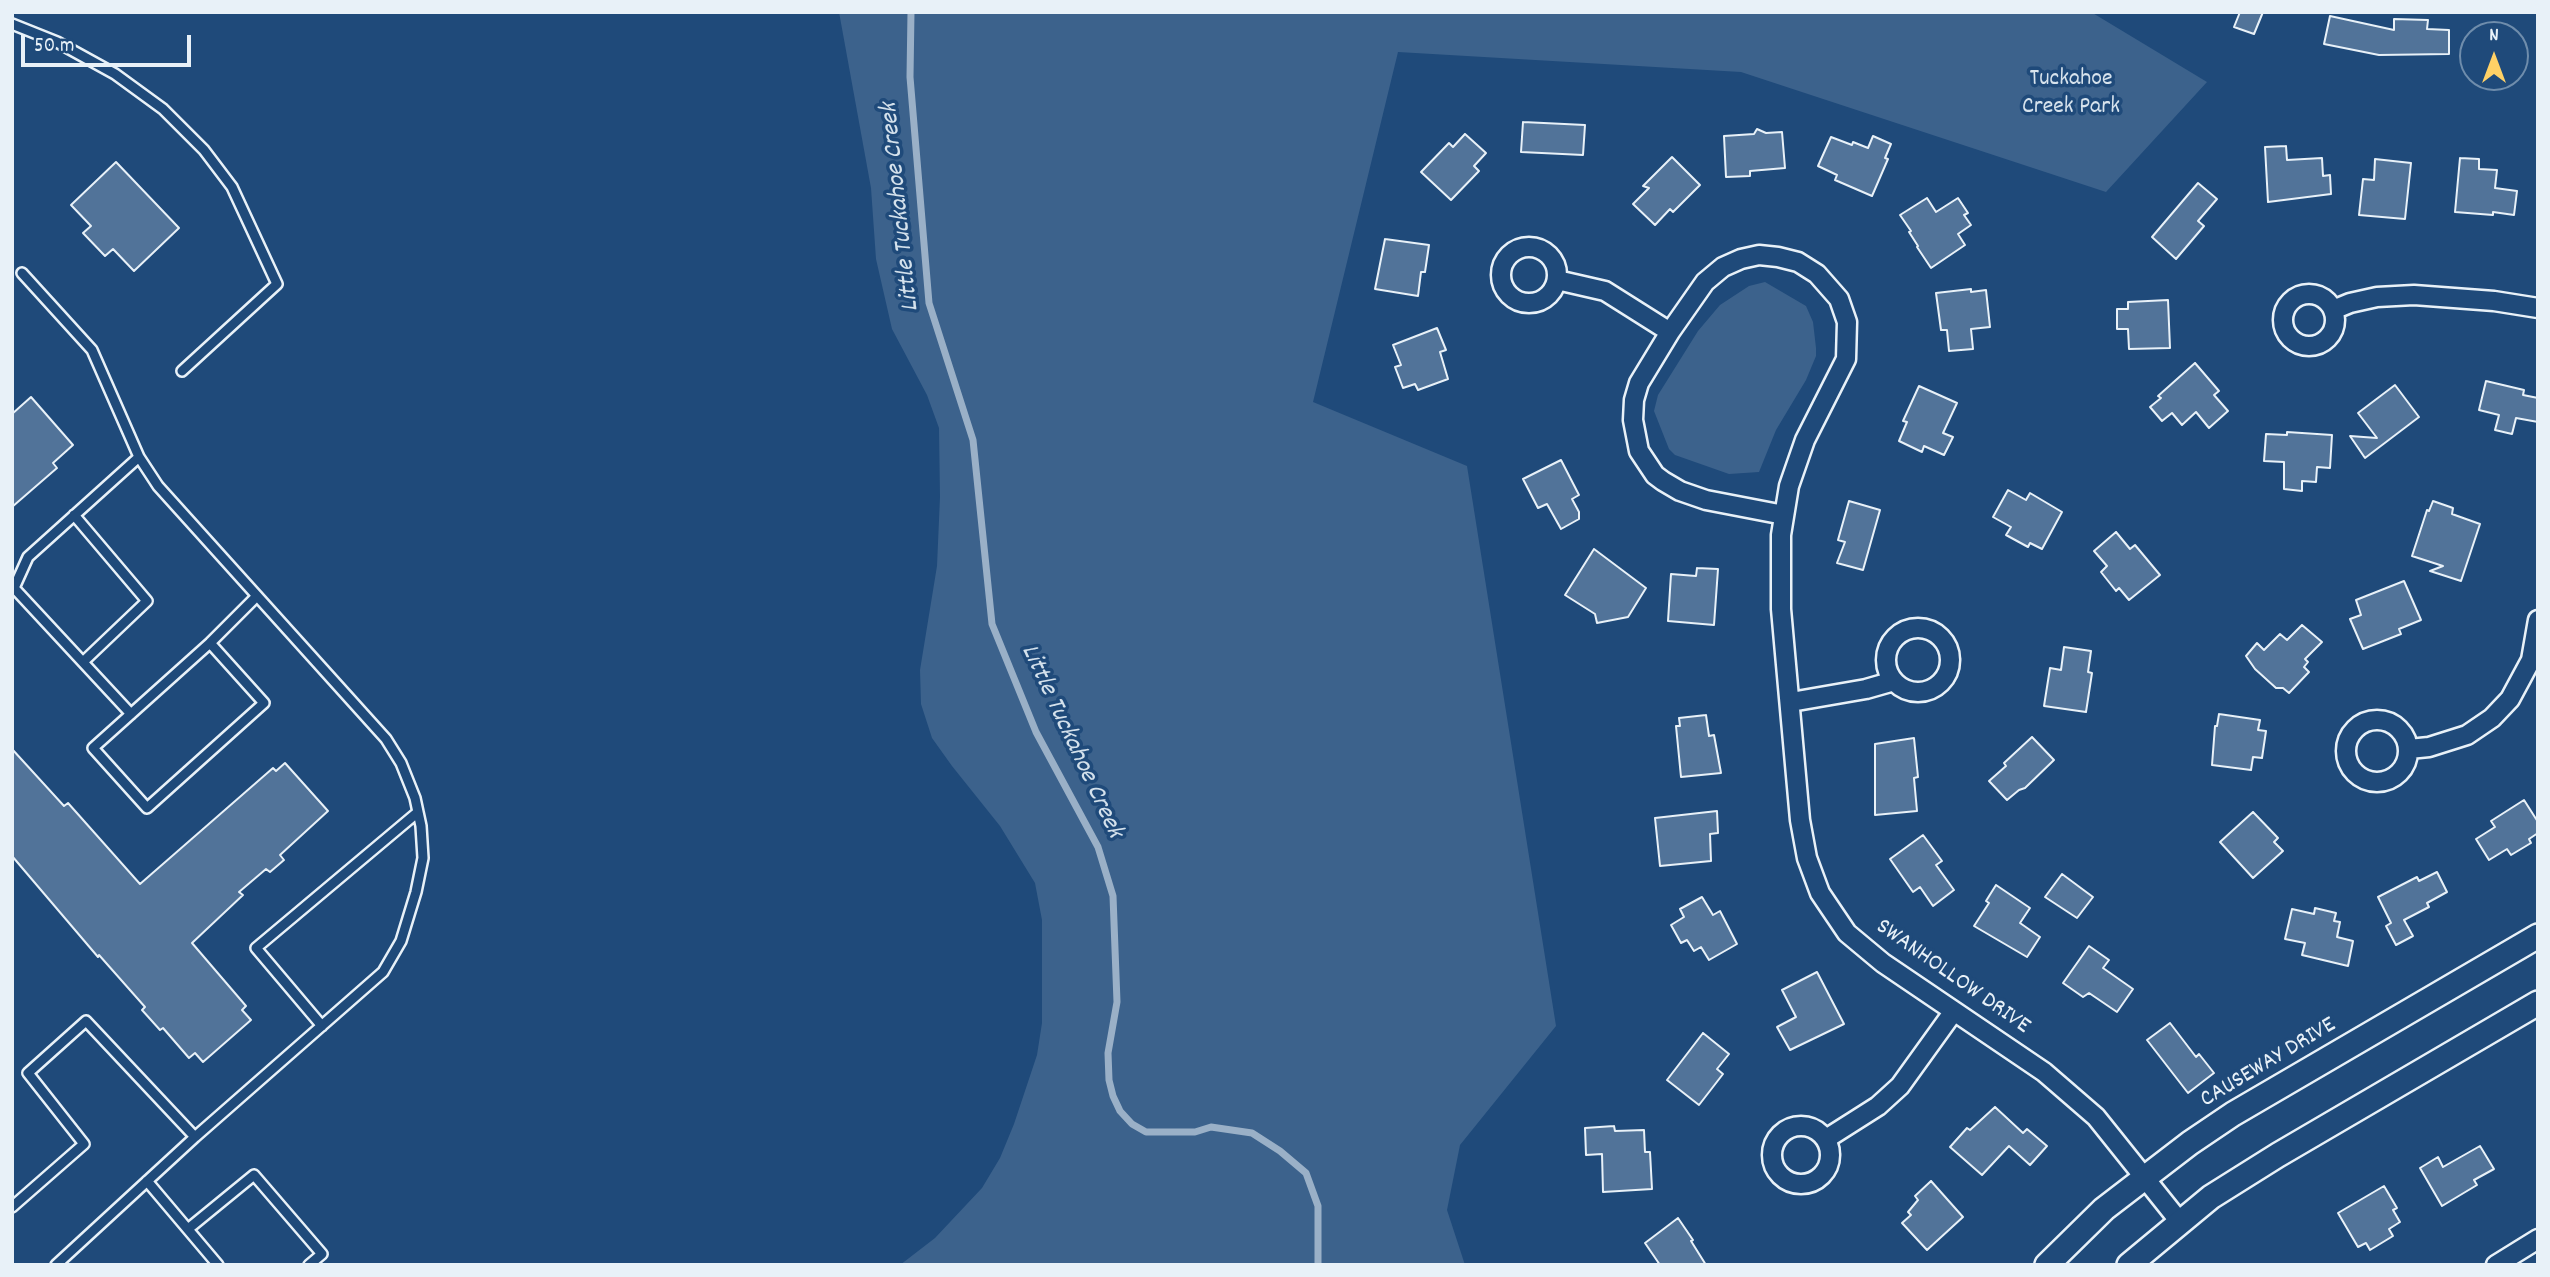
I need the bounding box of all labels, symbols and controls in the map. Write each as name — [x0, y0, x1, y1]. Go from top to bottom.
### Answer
scale bar — [24, 21, 194, 65]
north arrow — [2459, 21, 2529, 91]
text: N — [2489, 23, 2499, 50]
text: 50 m — [34, 32, 74, 62]
park label: Tuckahoe Creek Park — [2022, 67, 2120, 123]
water label: Little Tuckahoe Creek — [876, 101, 928, 313]
water label: Little Tuckahoe Creek — [1011, 640, 1129, 844]
street label: SWANHOLLOW DRIVE — [1869, 914, 2035, 1042]
street label: CAUSEWAY DRIVE — [2196, 1012, 2342, 1116]

